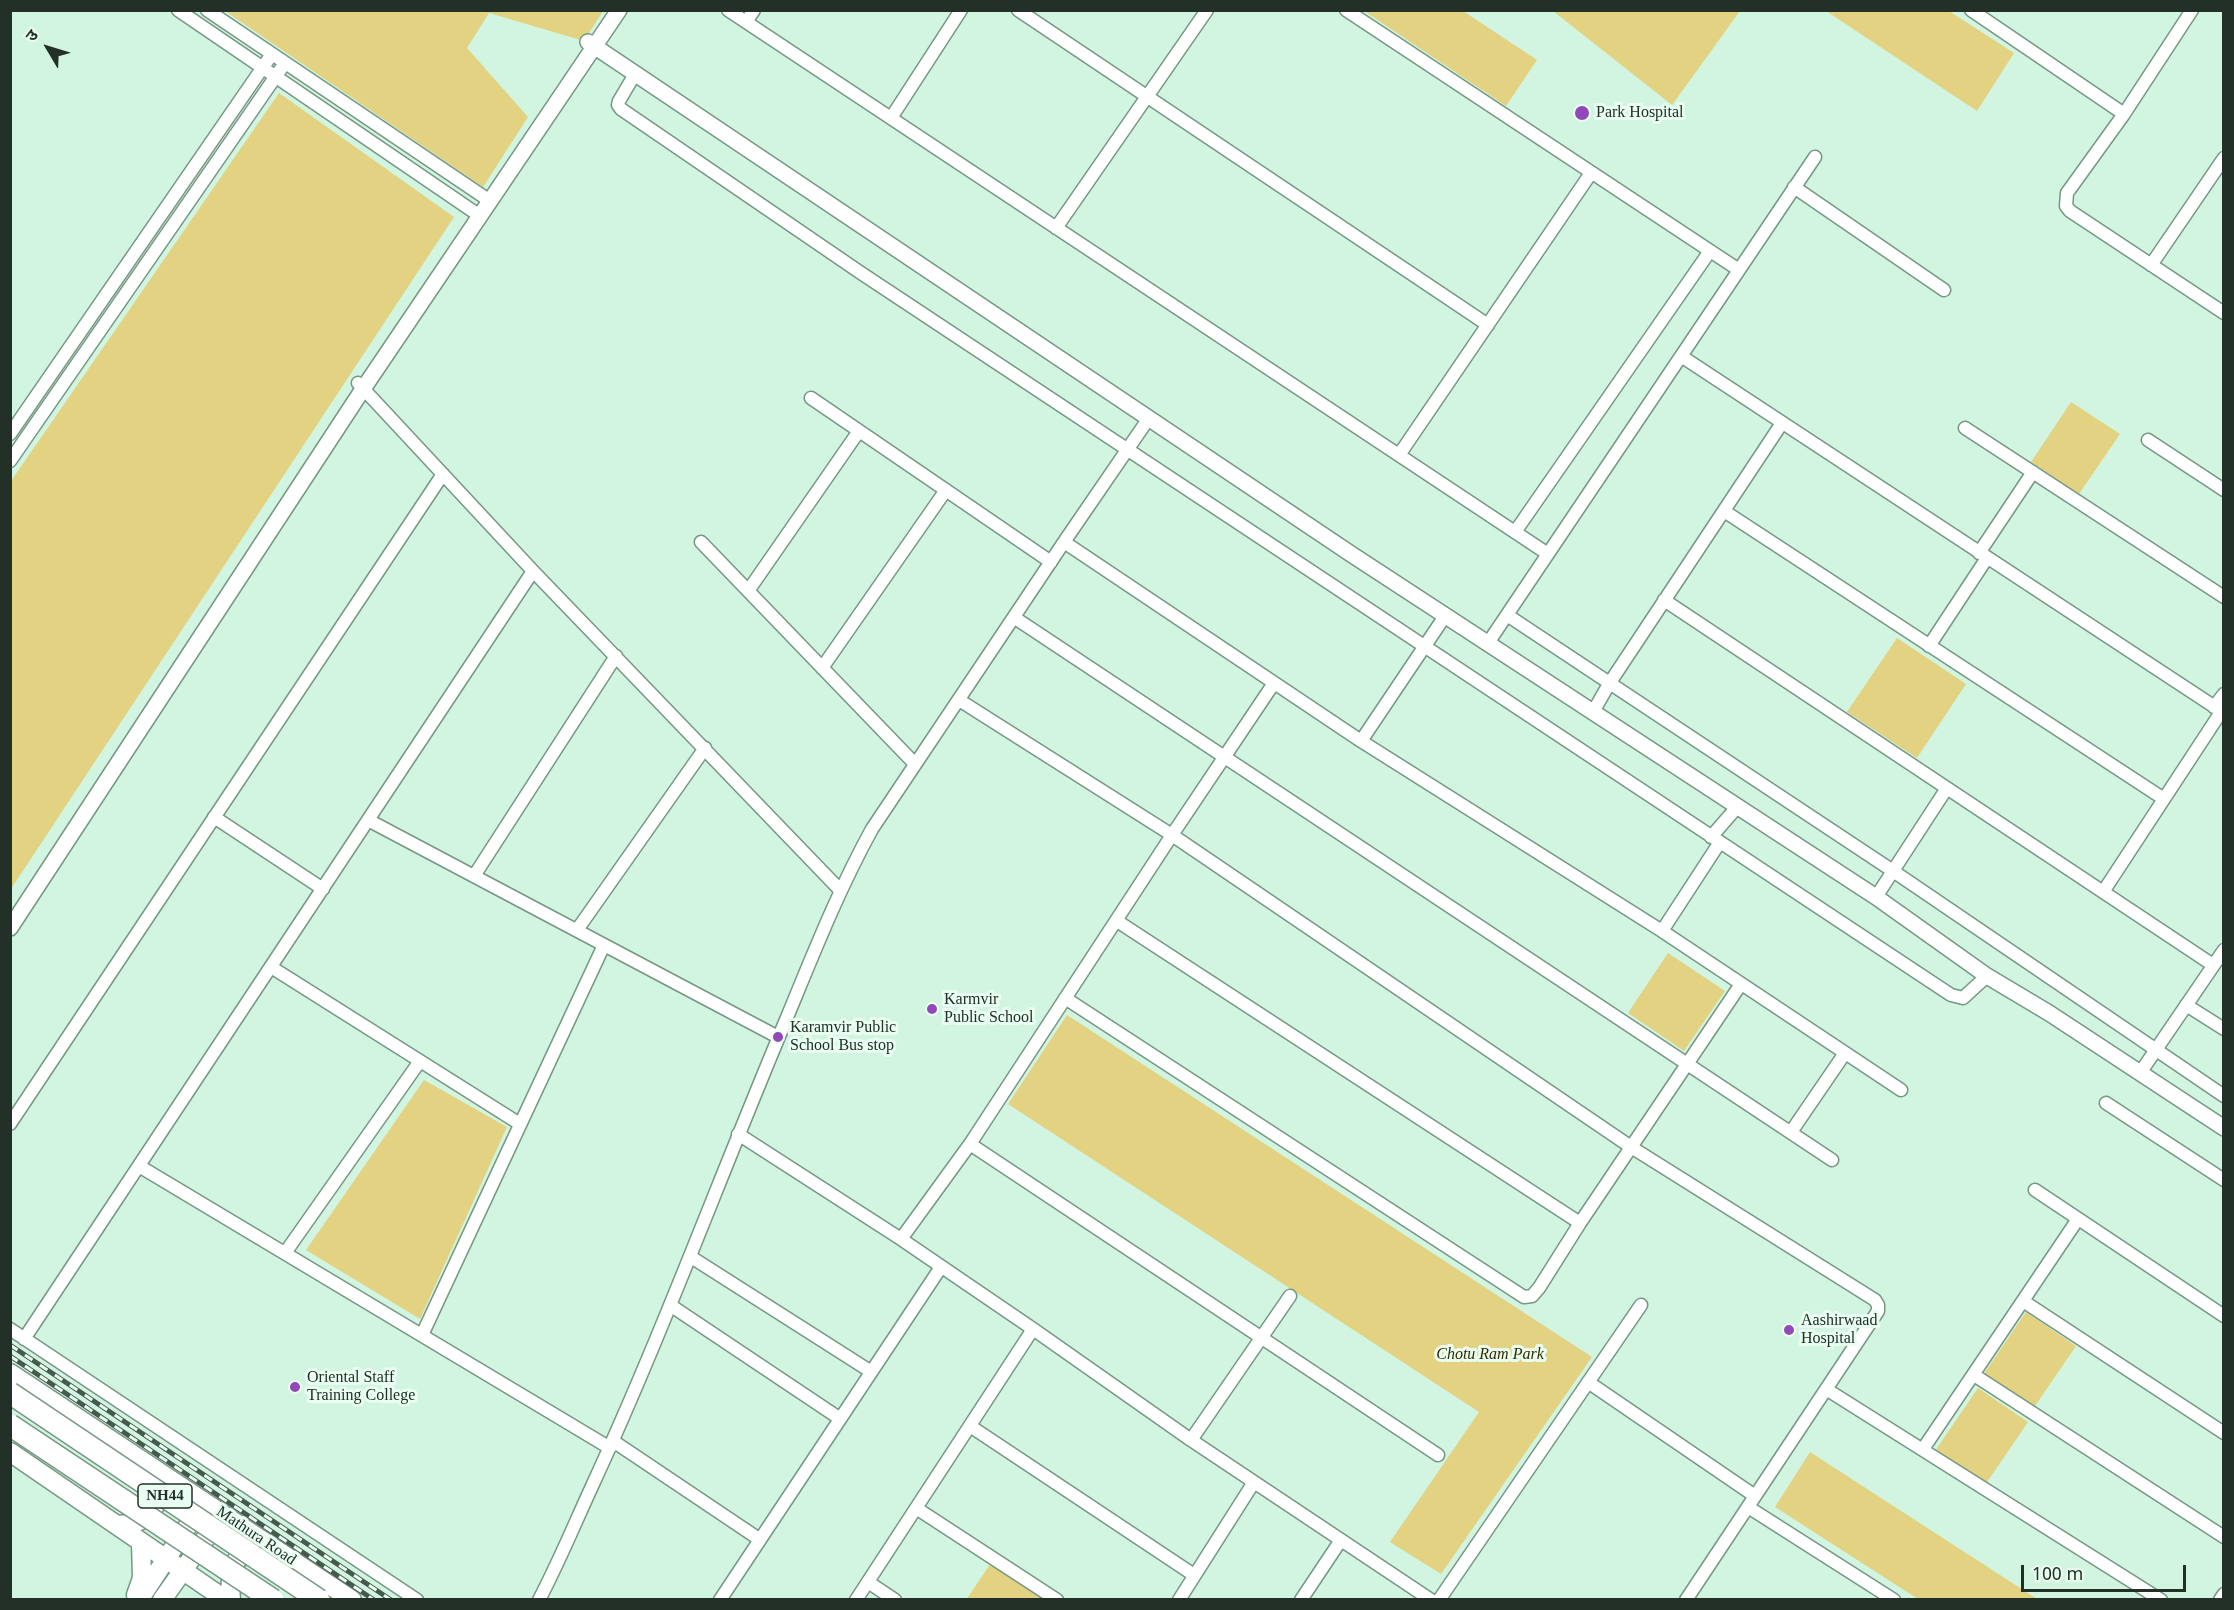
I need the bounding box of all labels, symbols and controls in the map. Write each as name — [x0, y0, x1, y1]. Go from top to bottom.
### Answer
north arrow — [18, 18, 78, 78]
text: उ — [22, 26, 45, 47]
place label: Park Hospital — [1596, 103, 1696, 123]
marker: Park Hospital — [1573, 104, 1591, 122]
place label: Karmvir Public School — [944, 990, 1043, 1028]
marker: Karmvir Public School — [925, 1002, 939, 1016]
place label: Karamvir Public School Bus stop — [790, 1018, 909, 1056]
marker: Karamvir Public School Bus stop — [771, 1030, 785, 1044]
place label: Aashirwaad Hospital — [1801, 1311, 1889, 1349]
marker: Aashirwaad Hospital — [1782, 1323, 1796, 1337]
park label: Chotu Ram Park — [1429, 1345, 1551, 1365]
place label: Oriental Staff Training College — [307, 1368, 428, 1406]
marker: Oriental Staff Training College — [288, 1380, 302, 1394]
road number: NH44 — [138, 1484, 192, 1508]
street label: Mathura Road — [206, 1498, 306, 1574]
scale bar — [2024, 1553, 2189, 1591]
text: 100 m — [2032, 1564, 2083, 1587]

